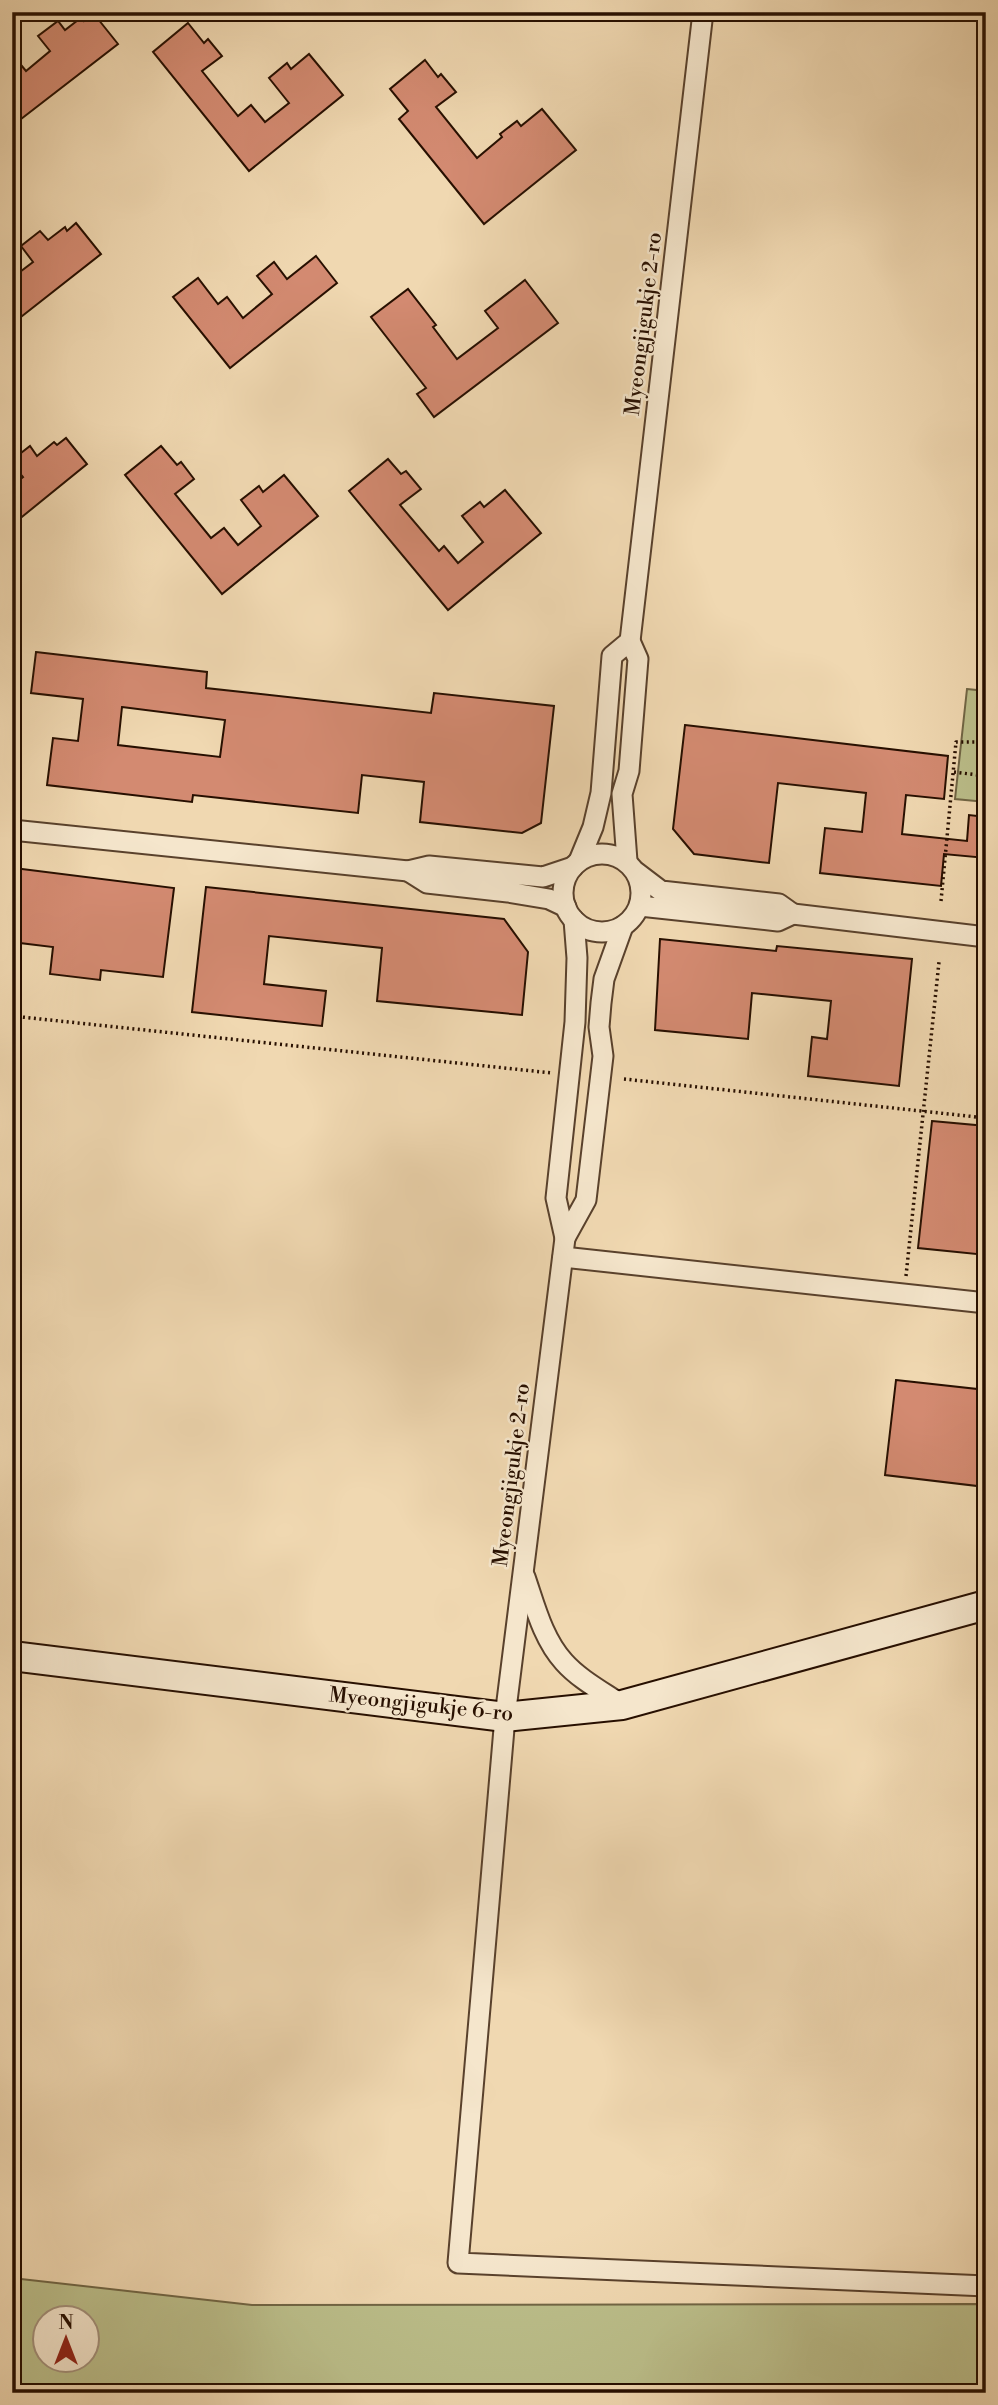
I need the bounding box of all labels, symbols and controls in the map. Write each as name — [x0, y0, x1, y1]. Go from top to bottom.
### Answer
street label: Myeongjigukje 2-ro — [620, 231, 668, 417]
street label: Myeongjigukje 2-ro — [488, 1382, 536, 1568]
street label: Myeongjigukje 6-ro — [327, 1682, 515, 1728]
north arrow — [32, 2304, 102, 2374]
text: N — [58, 2311, 74, 2335]

